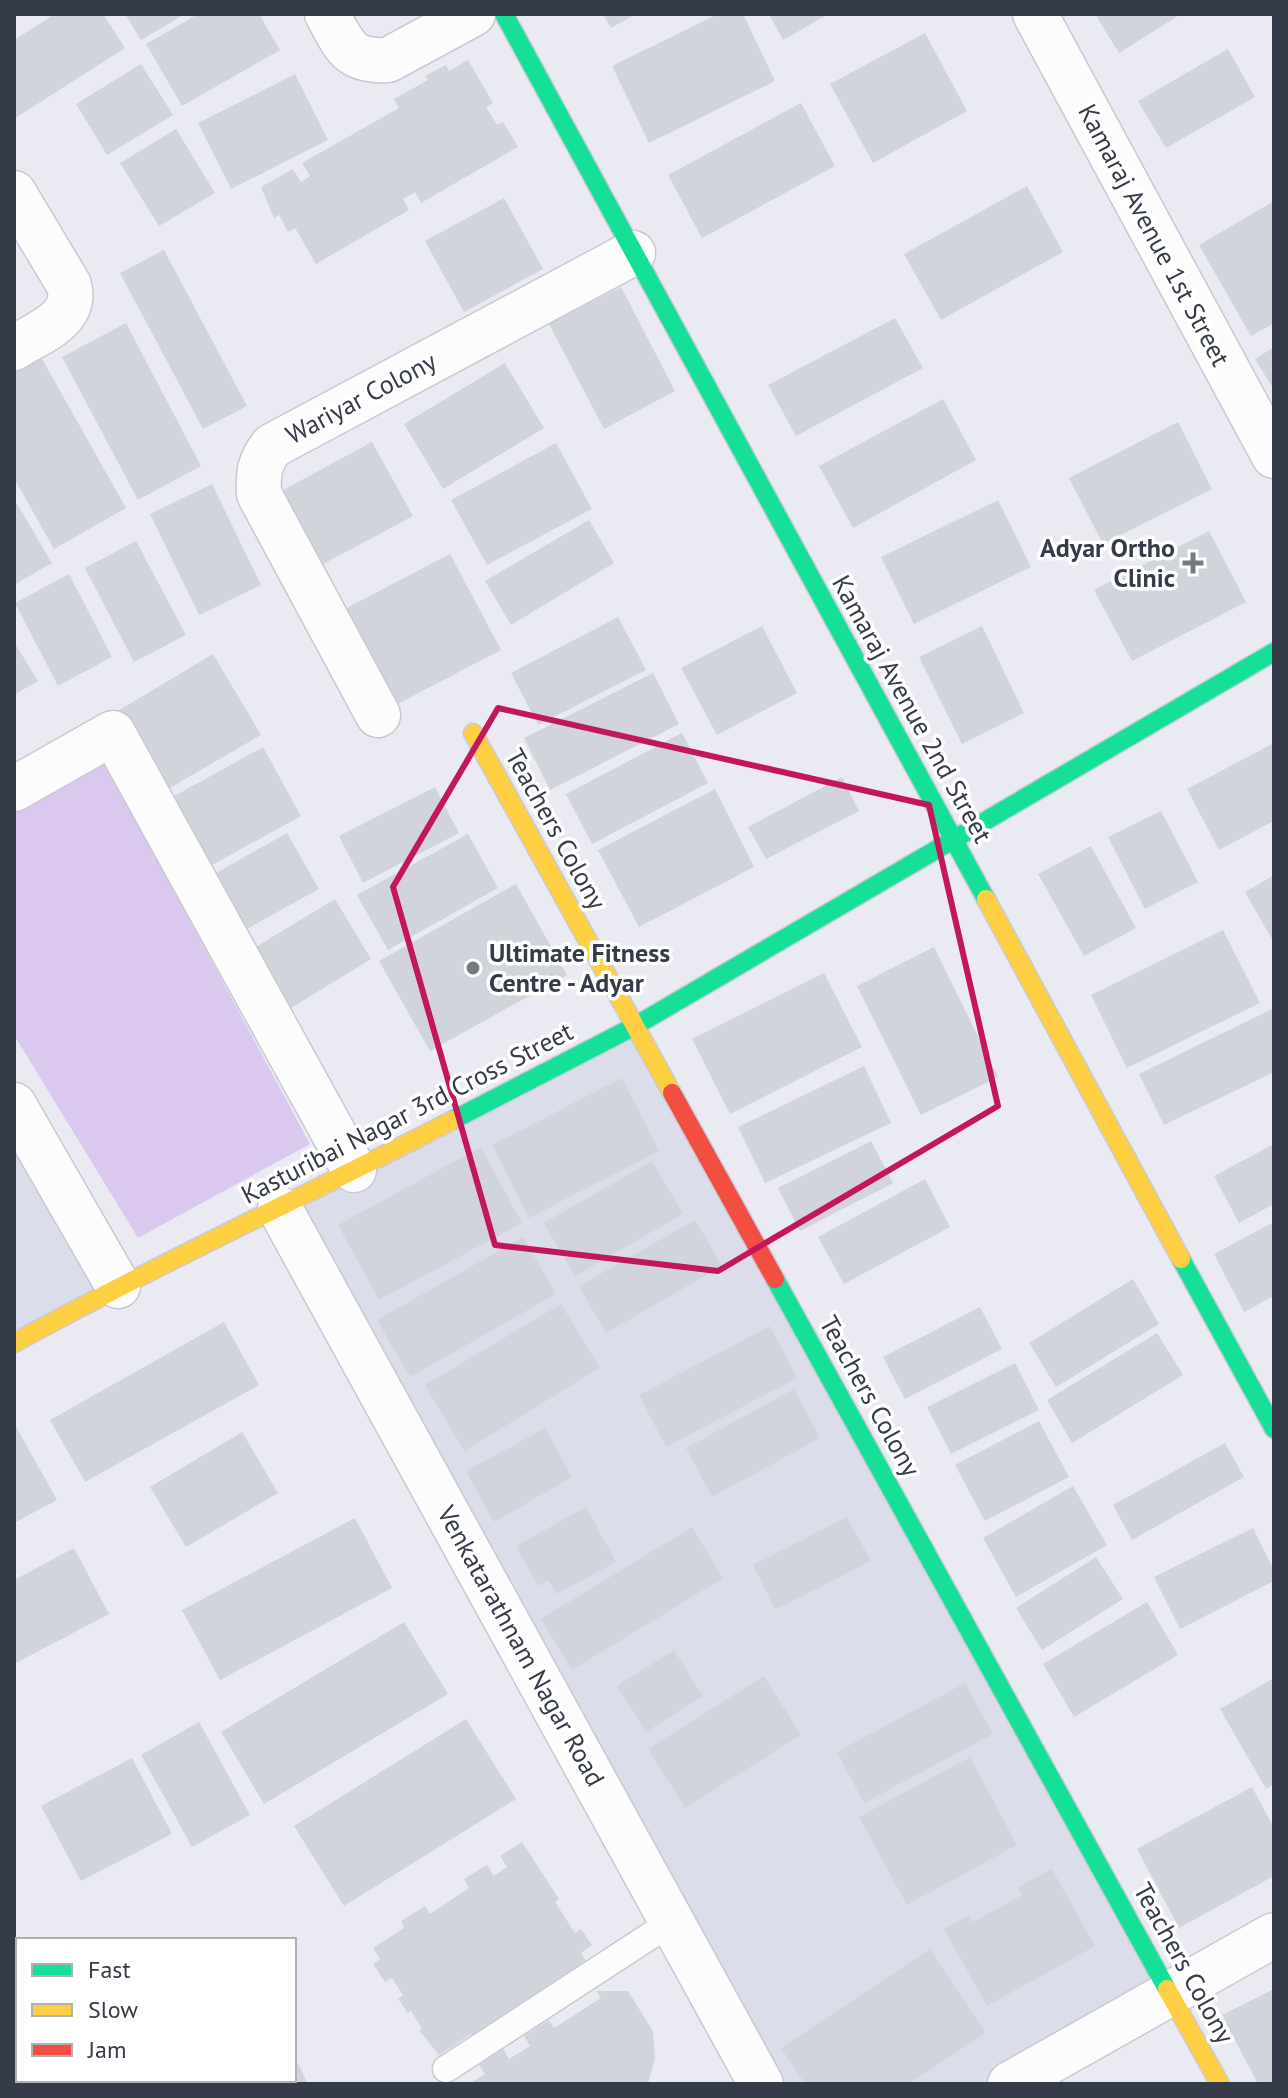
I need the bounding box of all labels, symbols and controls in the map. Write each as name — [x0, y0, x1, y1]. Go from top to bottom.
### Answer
street label: Kamaraj Avenue 1st Street — [1071, 98, 1238, 372]
street label: Wariyar Colony — [280, 344, 442, 451]
place label: Adyar Ortho Clinic — [1040, 531, 1175, 594]
marker: Adyar Ortho Clinic — [1182, 552, 1204, 574]
street label: Kamaraj Avenue 2nd Street — [825, 569, 1000, 848]
street label: Teachers Colony — [499, 743, 614, 915]
place label: Ultimate Fitness Centre - Adyar — [489, 936, 670, 999]
marker: Ultimate Fitness Centre - Adyar — [464, 959, 482, 977]
street label: Kasturibai Nagar 3rd Cross Street — [235, 1014, 578, 1211]
street label: Teachers Colony — [813, 1310, 928, 1482]
street label: Venkatarathnam Nagar Road — [430, 1499, 612, 1792]
street label: Teachers Colony — [1127, 1877, 1242, 2049]
legend — [16, 1938, 296, 2082]
text: Fast — [88, 1954, 131, 1985]
text: Slow — [88, 1994, 138, 2025]
text: Jam — [87, 2034, 126, 2065]

